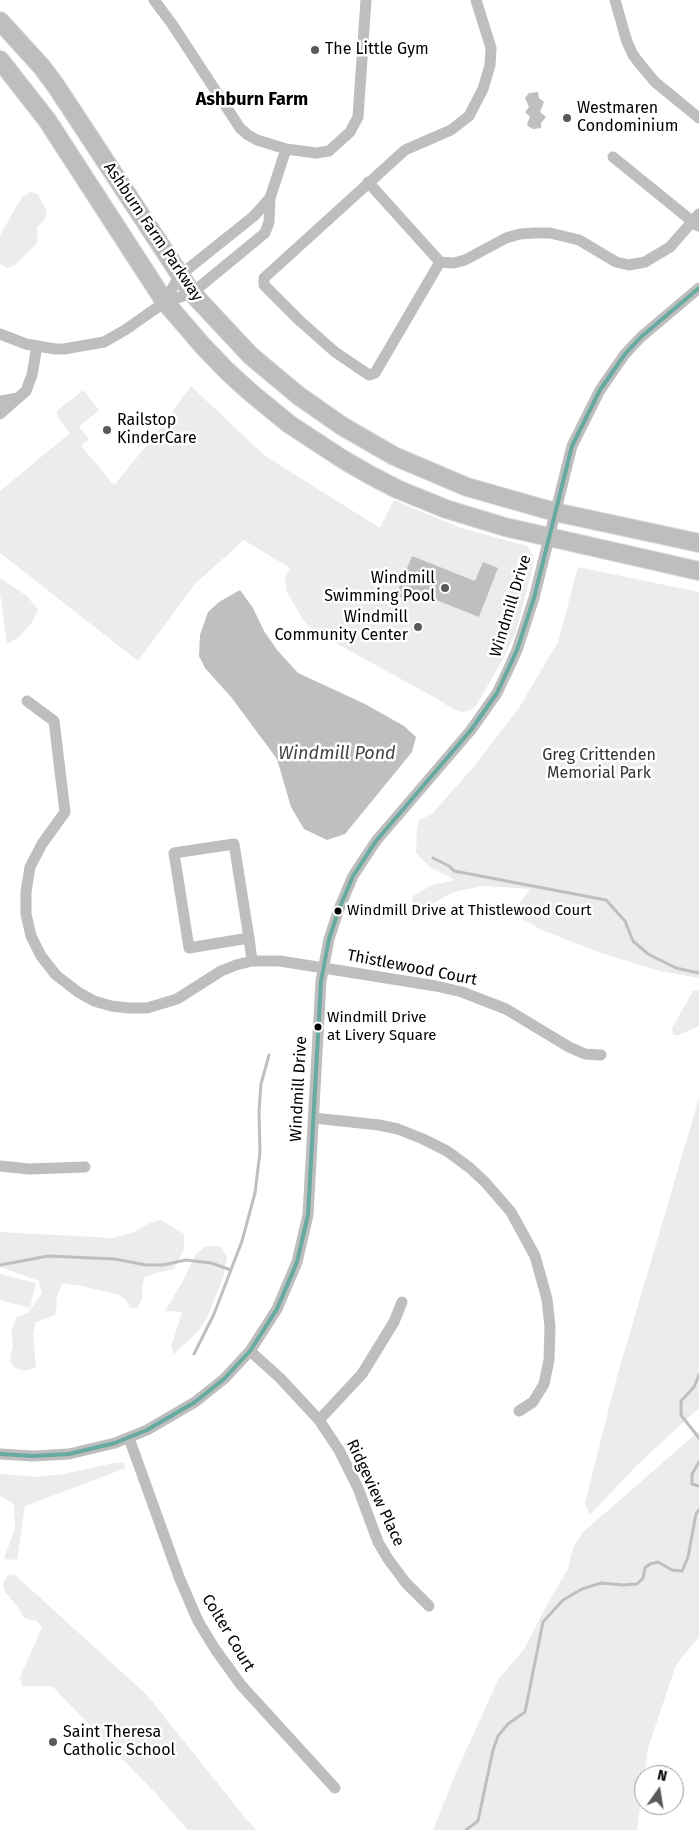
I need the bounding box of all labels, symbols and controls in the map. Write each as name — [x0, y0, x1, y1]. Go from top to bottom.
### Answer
place label: The Little Gym — [325, 40, 429, 60]
marker: The Little Gym — [309, 44, 321, 56]
district label: Ashburn Farm — [196, 89, 308, 111]
place label: Westmaren Condominium — [577, 99, 678, 137]
marker: Westmaren Condominium — [561, 112, 573, 124]
street label: Ashburn Farm Parkway — [99, 159, 207, 305]
place label: Railstop KinderCare — [117, 411, 197, 449]
marker: Railstop KinderCare — [101, 424, 113, 436]
street label: Windmill Drive — [486, 552, 536, 660]
place label: Windmill Swimming Pool — [324, 569, 435, 607]
marker: Windmill Swimming Pool — [439, 582, 451, 594]
place label: Windmill Community Center — [274, 608, 408, 646]
marker: Windmill Community Center — [412, 621, 424, 633]
water label: Windmill Pond — [278, 743, 396, 765]
park label: Greg Crittenden Memorial Park — [542, 746, 656, 784]
place label: Windmill Drive at Thistlewood Court — [347, 902, 591, 920]
marker: Windmill Drive at Thistlewood Court — [333, 906, 343, 916]
street label: Thistlewood Court — [345, 946, 479, 990]
place label: Windmill Drive at Livery Square — [327, 1009, 436, 1044]
marker: Windmill Drive at Livery Square — [313, 1022, 323, 1032]
street label: Windmill Drive — [287, 1036, 311, 1142]
street label: Ridgeview Place — [342, 1436, 408, 1550]
street label: Colter Court — [197, 1591, 259, 1675]
place label: Saint Theresa Catholic School — [63, 1723, 175, 1761]
marker: Saint Theresa Catholic School — [47, 1736, 59, 1748]
north arrow — [634, 1765, 684, 1815]
text: N — [656, 1767, 669, 1785]

